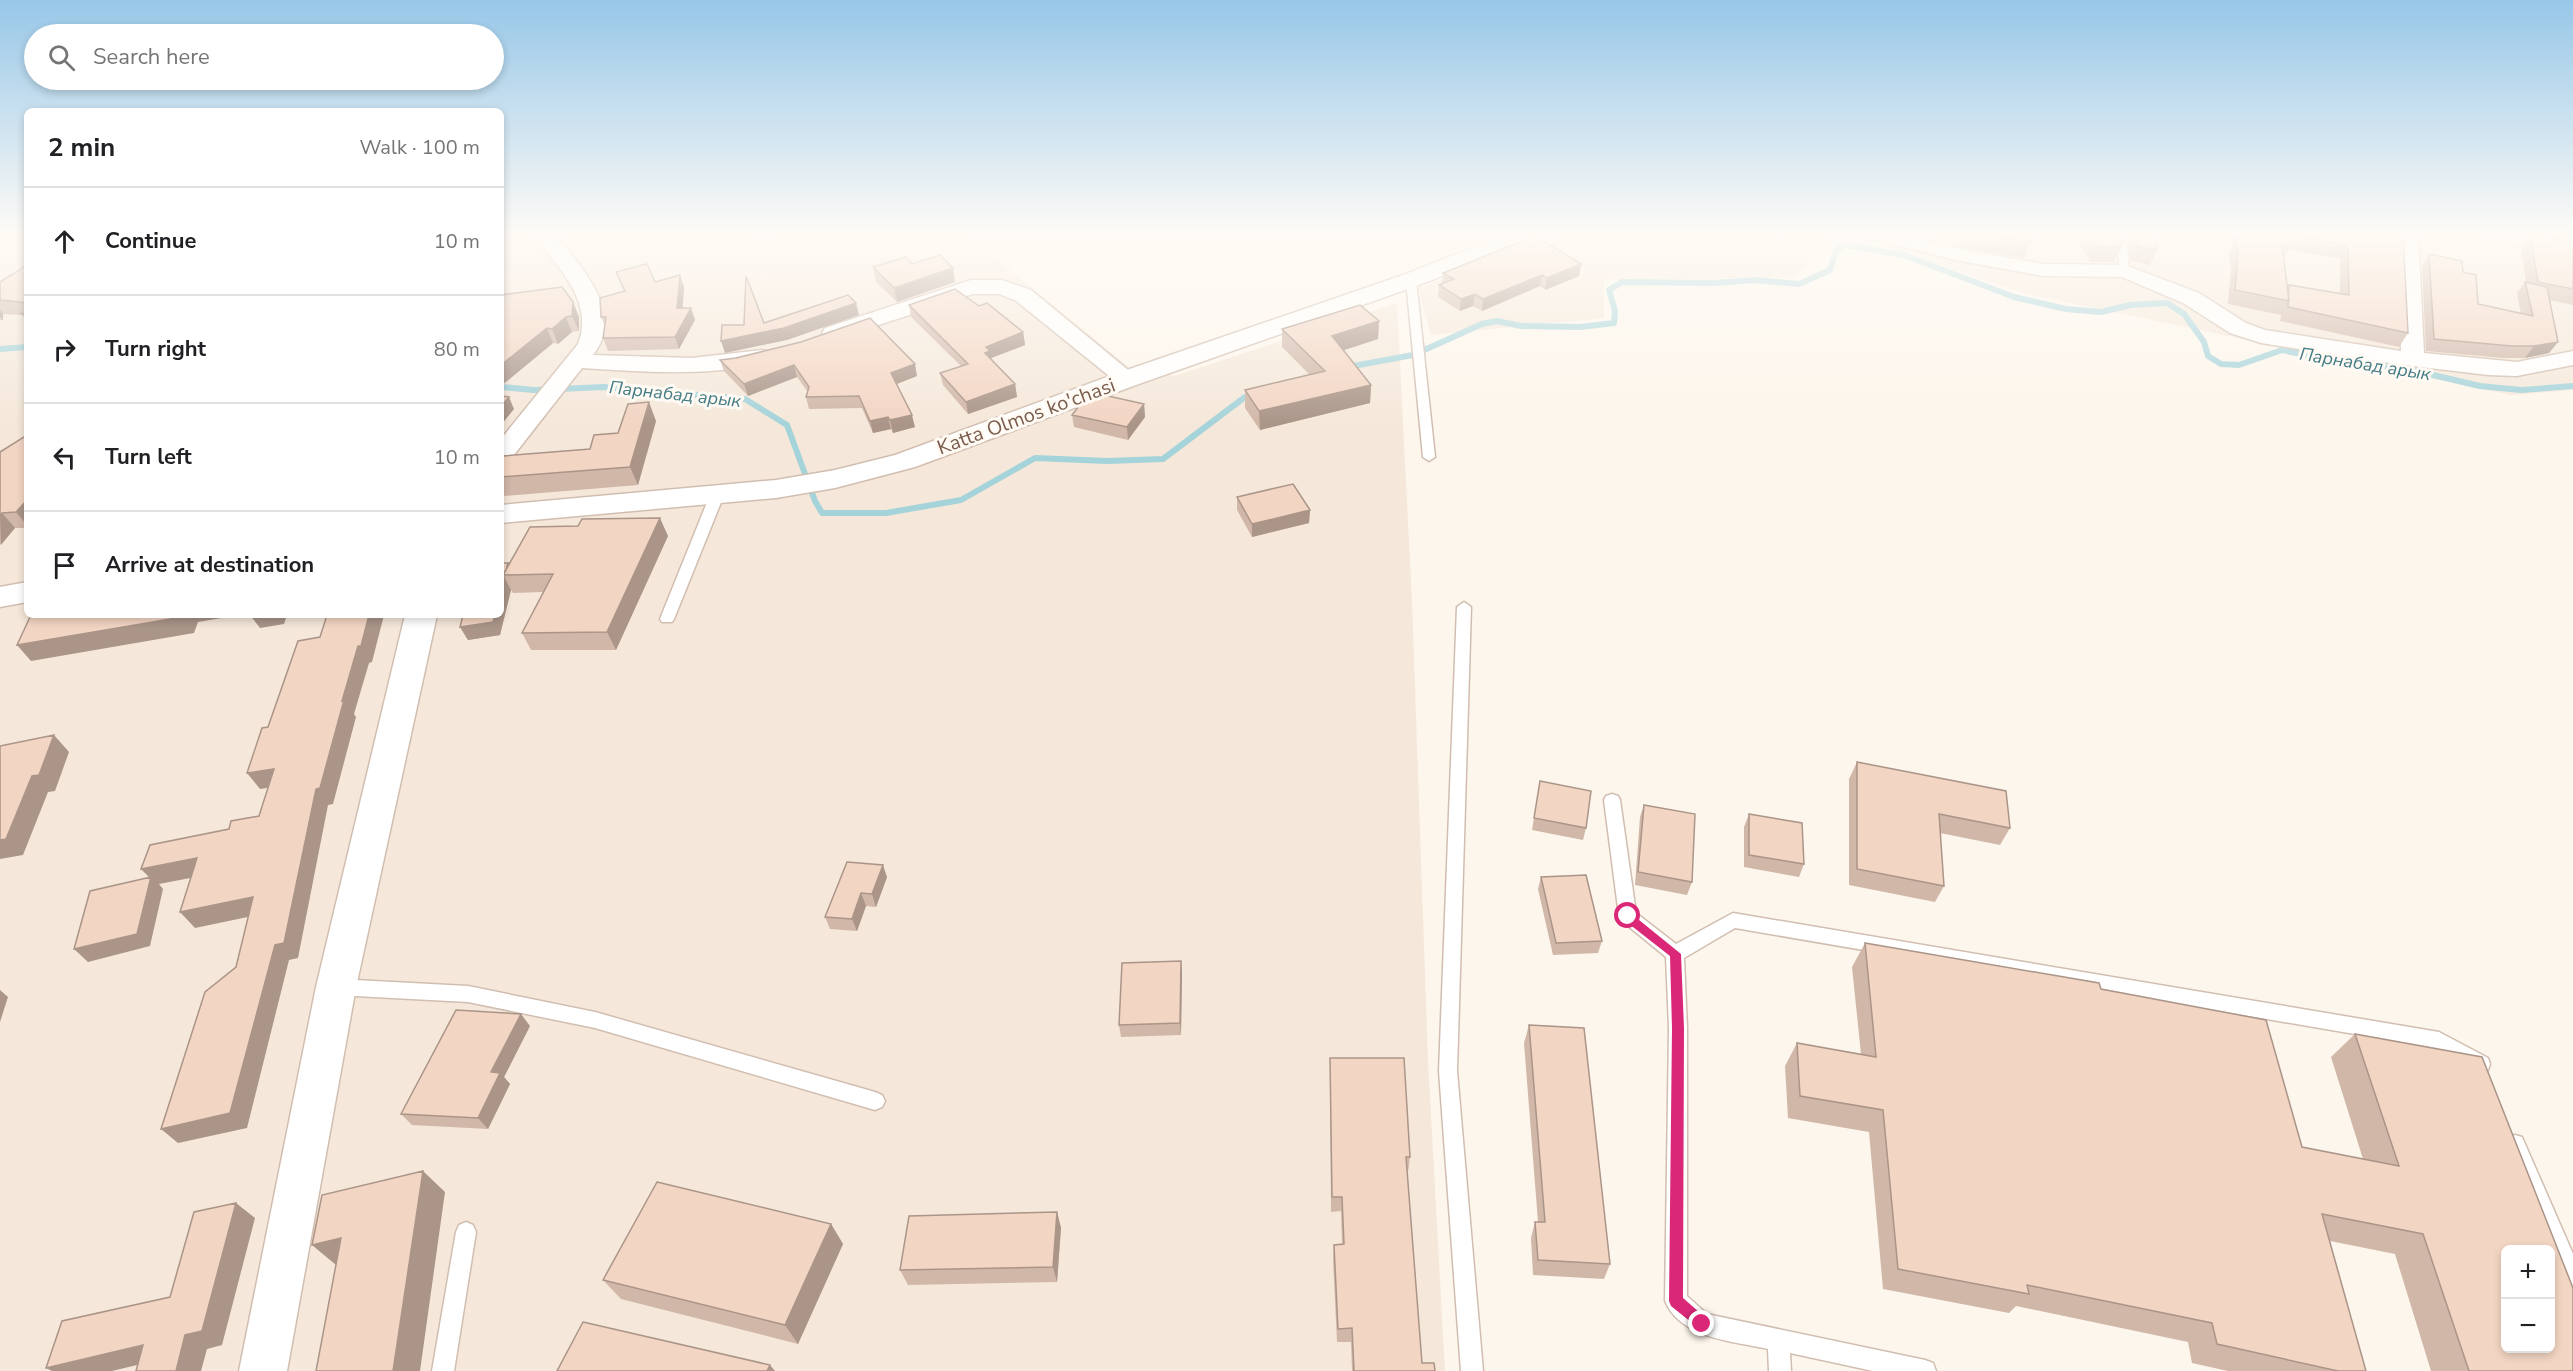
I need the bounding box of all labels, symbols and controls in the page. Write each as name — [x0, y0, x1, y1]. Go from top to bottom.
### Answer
search box — [24, 24, 504, 90]
icon: search — [45, 41, 78, 74]
text: Search here — [93, 42, 210, 72]
text: 2 min — [48, 130, 115, 165]
text: Walk · 100 m — [360, 134, 480, 161]
icon: ahead — [48, 225, 81, 258]
text: Continue — [105, 226, 196, 256]
text: 10 m — [434, 228, 480, 255]
icon: right — [48, 333, 81, 366]
text: Turn right — [105, 334, 206, 364]
text: 80 m — [434, 336, 480, 363]
water label: Парнабад арык — [2298, 342, 2433, 386]
street label: Katta Olmos ko'chasi — [933, 372, 1119, 461]
water label: Парнабад арык — [608, 375, 743, 413]
icon: left — [48, 441, 81, 474]
text: Turn left — [105, 442, 192, 472]
text: 10 m — [434, 444, 480, 471]
icon: arrive — [48, 549, 81, 582]
text: Arrive at destination — [105, 550, 314, 580]
route start — [1614, 902, 1640, 928]
map controls — [2501, 1245, 2555, 1353]
button: + — [2501, 1245, 2555, 1299]
button: − — [2501, 1299, 2555, 1353]
route end — [1688, 1310, 1714, 1336]

